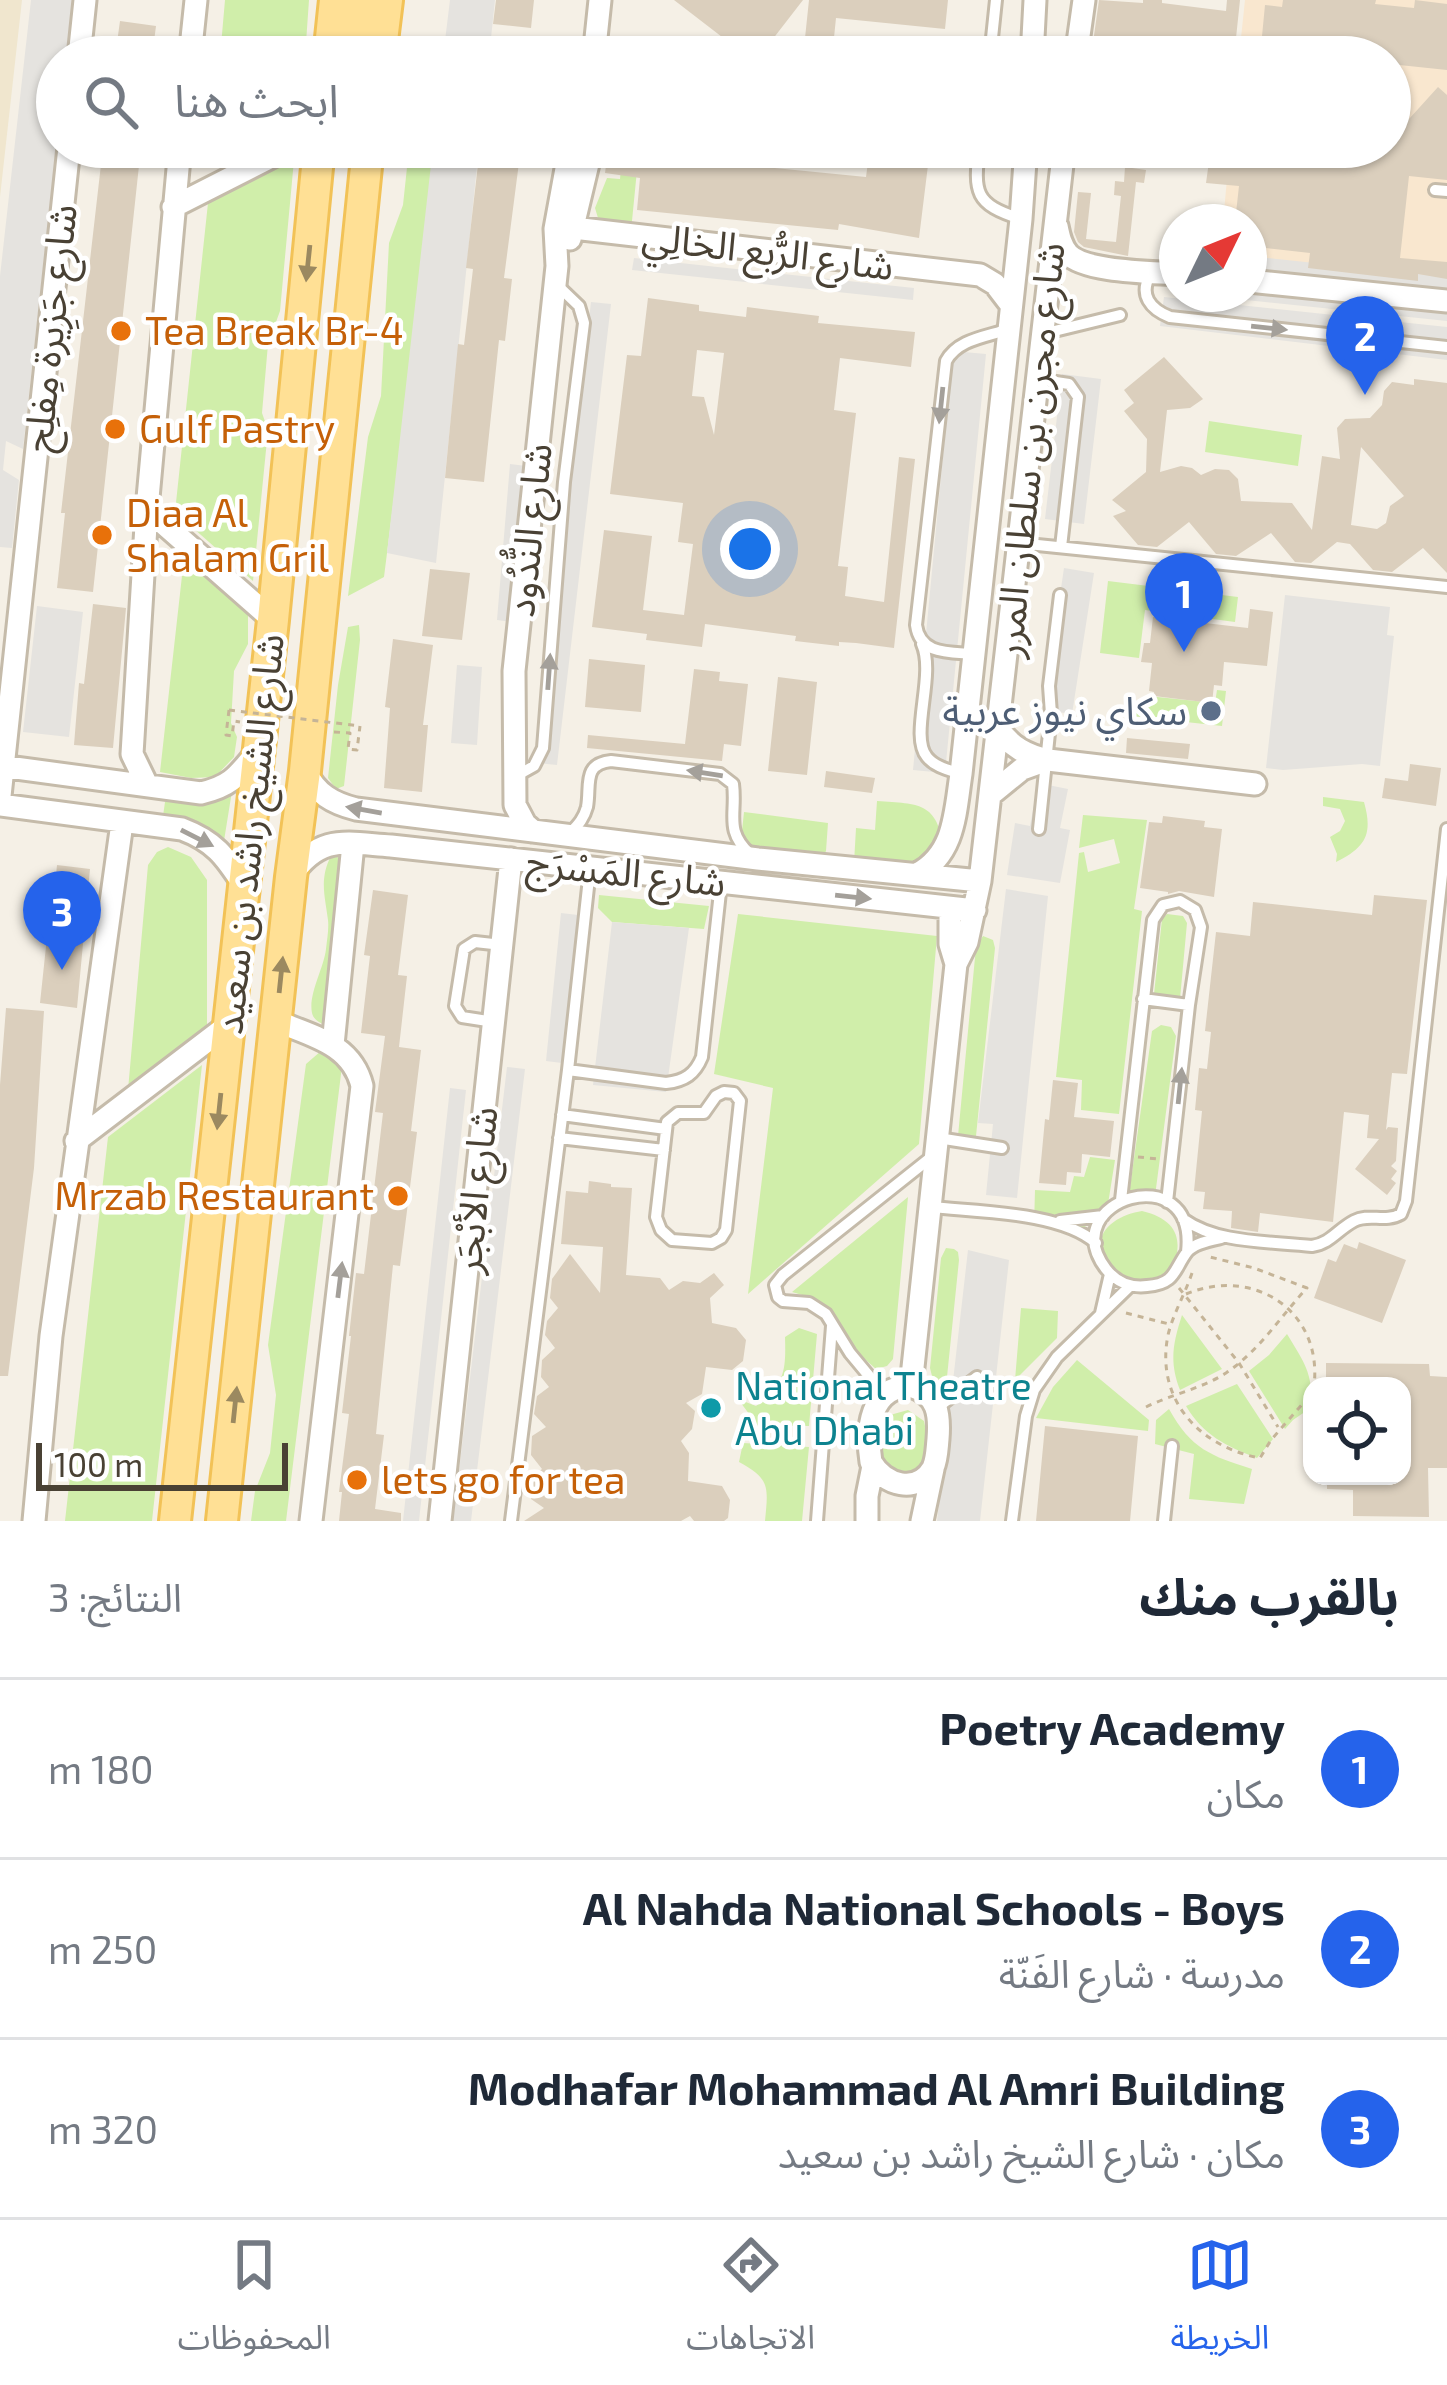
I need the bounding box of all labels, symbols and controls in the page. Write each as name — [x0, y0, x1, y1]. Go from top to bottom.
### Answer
search box — [36, 36, 1411, 168]
icon: search — [78, 69, 144, 135]
text: ابحث هنا — [174, 72, 339, 126]
street label: شارع جَزِيرة مِفلِح — [12, 202, 93, 455]
north arrow — [1159, 204, 1267, 312]
street label: شارع الرُّبع الخالِي — [639, 211, 896, 296]
street label: شارع مجرن بن سلطان المرر — [982, 240, 1080, 661]
one-way arrow — [298, 245, 317, 283]
pin: 2 — [1326, 296, 1404, 395]
place label: Tea Break Br-4 — [145, 306, 404, 353]
marker: Tea Break Br-4 — [108, 318, 134, 344]
one-way arrow — [1250, 319, 1288, 338]
one-way arrow — [932, 387, 951, 424]
place label: Gulf Pastry — [139, 404, 335, 451]
marker: Gulf Pastry — [102, 416, 128, 442]
street label: شارع النُّدُود — [493, 441, 567, 620]
place label: Diaa Al Shalam Gril — [126, 488, 330, 580]
your location — [720, 519, 780, 579]
marker: Diaa Al Shalam Gril — [89, 522, 115, 548]
pin: 1 — [1145, 553, 1223, 652]
street label: شارع الشيخ راشد بن سعيد — [203, 631, 300, 1037]
one-way arrow — [540, 653, 559, 690]
place label: سكاي نيوز عربية — [943, 686, 1187, 741]
marker: سكاي نيوز عربية — [1198, 698, 1224, 724]
one-way arrow — [686, 764, 724, 782]
one-way arrow — [344, 800, 382, 818]
one-way arrow — [179, 827, 214, 847]
street label: شارع المَسْرَج — [523, 837, 728, 911]
pin: 3 — [23, 871, 101, 970]
one-way arrow — [835, 888, 872, 907]
one-way arrow — [272, 956, 291, 993]
one-way arrow — [1171, 1067, 1190, 1104]
one-way arrow — [209, 1093, 228, 1130]
street label: شارع الأبْجَر — [441, 1104, 513, 1277]
place label: Mrzab Restaurant — [54, 1171, 374, 1218]
marker: Mrzab Restaurant — [385, 1183, 411, 1209]
one-way arrow — [331, 1261, 350, 1298]
place label: National Theatre Abu Dhabi — [735, 1361, 1032, 1453]
map controls — [1303, 1377, 1411, 1485]
button: locate — [1303, 1377, 1411, 1485]
one-way arrow — [225, 1386, 244, 1423]
marker: National Theatre Abu Dhabi — [698, 1395, 724, 1421]
scale bar — [36, 1437, 288, 1490]
text: 100 m — [54, 1444, 143, 1484]
place label: lets go for tea — [381, 1455, 625, 1502]
marker: lets go for tea — [344, 1467, 370, 1493]
text: بالقرب منك — [1139, 1564, 1399, 1625]
text: النتائج: 3 — [48, 1573, 182, 1620]
text: Poetry Academy — [939, 1700, 1285, 1754]
text: 180 m — [48, 1745, 154, 1792]
text: 1 — [1352, 1745, 1368, 1792]
text: مكان — [1207, 1769, 1285, 1816]
text: Al Nahda National Schools - Boys — [583, 1880, 1285, 1934]
text: 250 m — [48, 1925, 157, 1972]
text: 2 — [1349, 1925, 1371, 1972]
text: مدرسة · شارع الفَنّة — [999, 1949, 1285, 1996]
text: Modhafar Mohammad Al Amri Building — [468, 2060, 1285, 2114]
text: 320 m — [48, 2105, 158, 2152]
text: 3 — [1349, 2105, 1371, 2152]
text: مكان · شارع الشيخ راشد بن سعيد — [778, 2129, 1285, 2176]
tab: المحفوظات — [178, 2232, 331, 2373]
tab: الاتجاهات — [686, 2232, 815, 2373]
tab: الخريطة — [1170, 2232, 1269, 2373]

